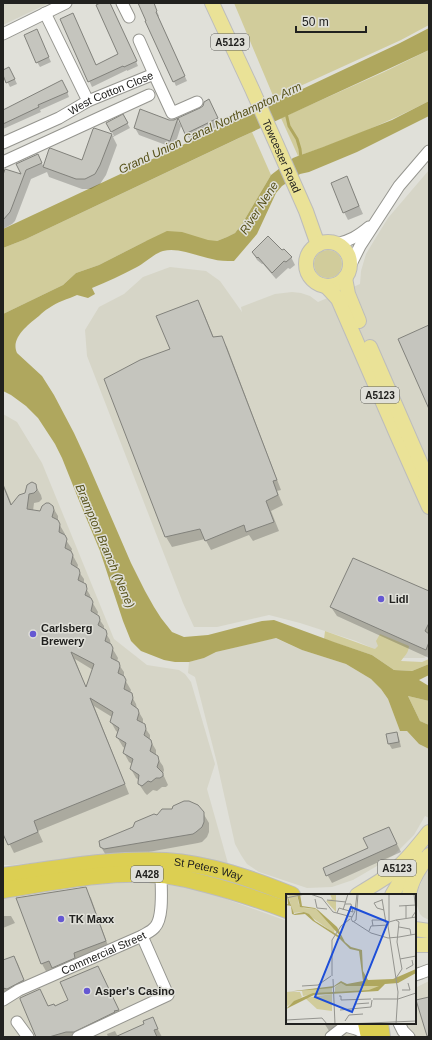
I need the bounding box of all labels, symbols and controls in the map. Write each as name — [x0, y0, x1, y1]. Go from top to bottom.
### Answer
scale bar — [296, 8, 366, 34]
text: 50 m — [302, 15, 329, 29]
road number: A5123 — [211, 34, 249, 50]
street label: West Cotton Close — [66, 69, 155, 117]
water label: Grand Union Canal Northampton Arm — [116, 79, 304, 177]
street label: Towcester Road — [260, 117, 303, 194]
water label: River Nene — [237, 179, 281, 237]
road number: A5123 — [361, 387, 399, 403]
water label: Brampton Branch (Nene) — [72, 482, 138, 610]
place label: Lidl — [389, 593, 409, 605]
marker: Lidl — [376, 594, 386, 604]
place label: Carlsberg Brewery — [41, 622, 92, 647]
marker: Carlsberg Brewery — [28, 629, 38, 639]
street label: St Peters Way — [173, 856, 245, 883]
road number: A5123 — [378, 860, 416, 876]
road number: A428 — [131, 866, 163, 882]
inset map — [286, 894, 416, 1024]
place label: TK Maxx — [69, 913, 115, 925]
marker: TK Maxx — [56, 914, 66, 924]
street label: Commercial Street — [59, 929, 148, 977]
place label: Asper's Casino — [95, 985, 175, 997]
marker: Asper's Casino — [82, 986, 92, 996]

